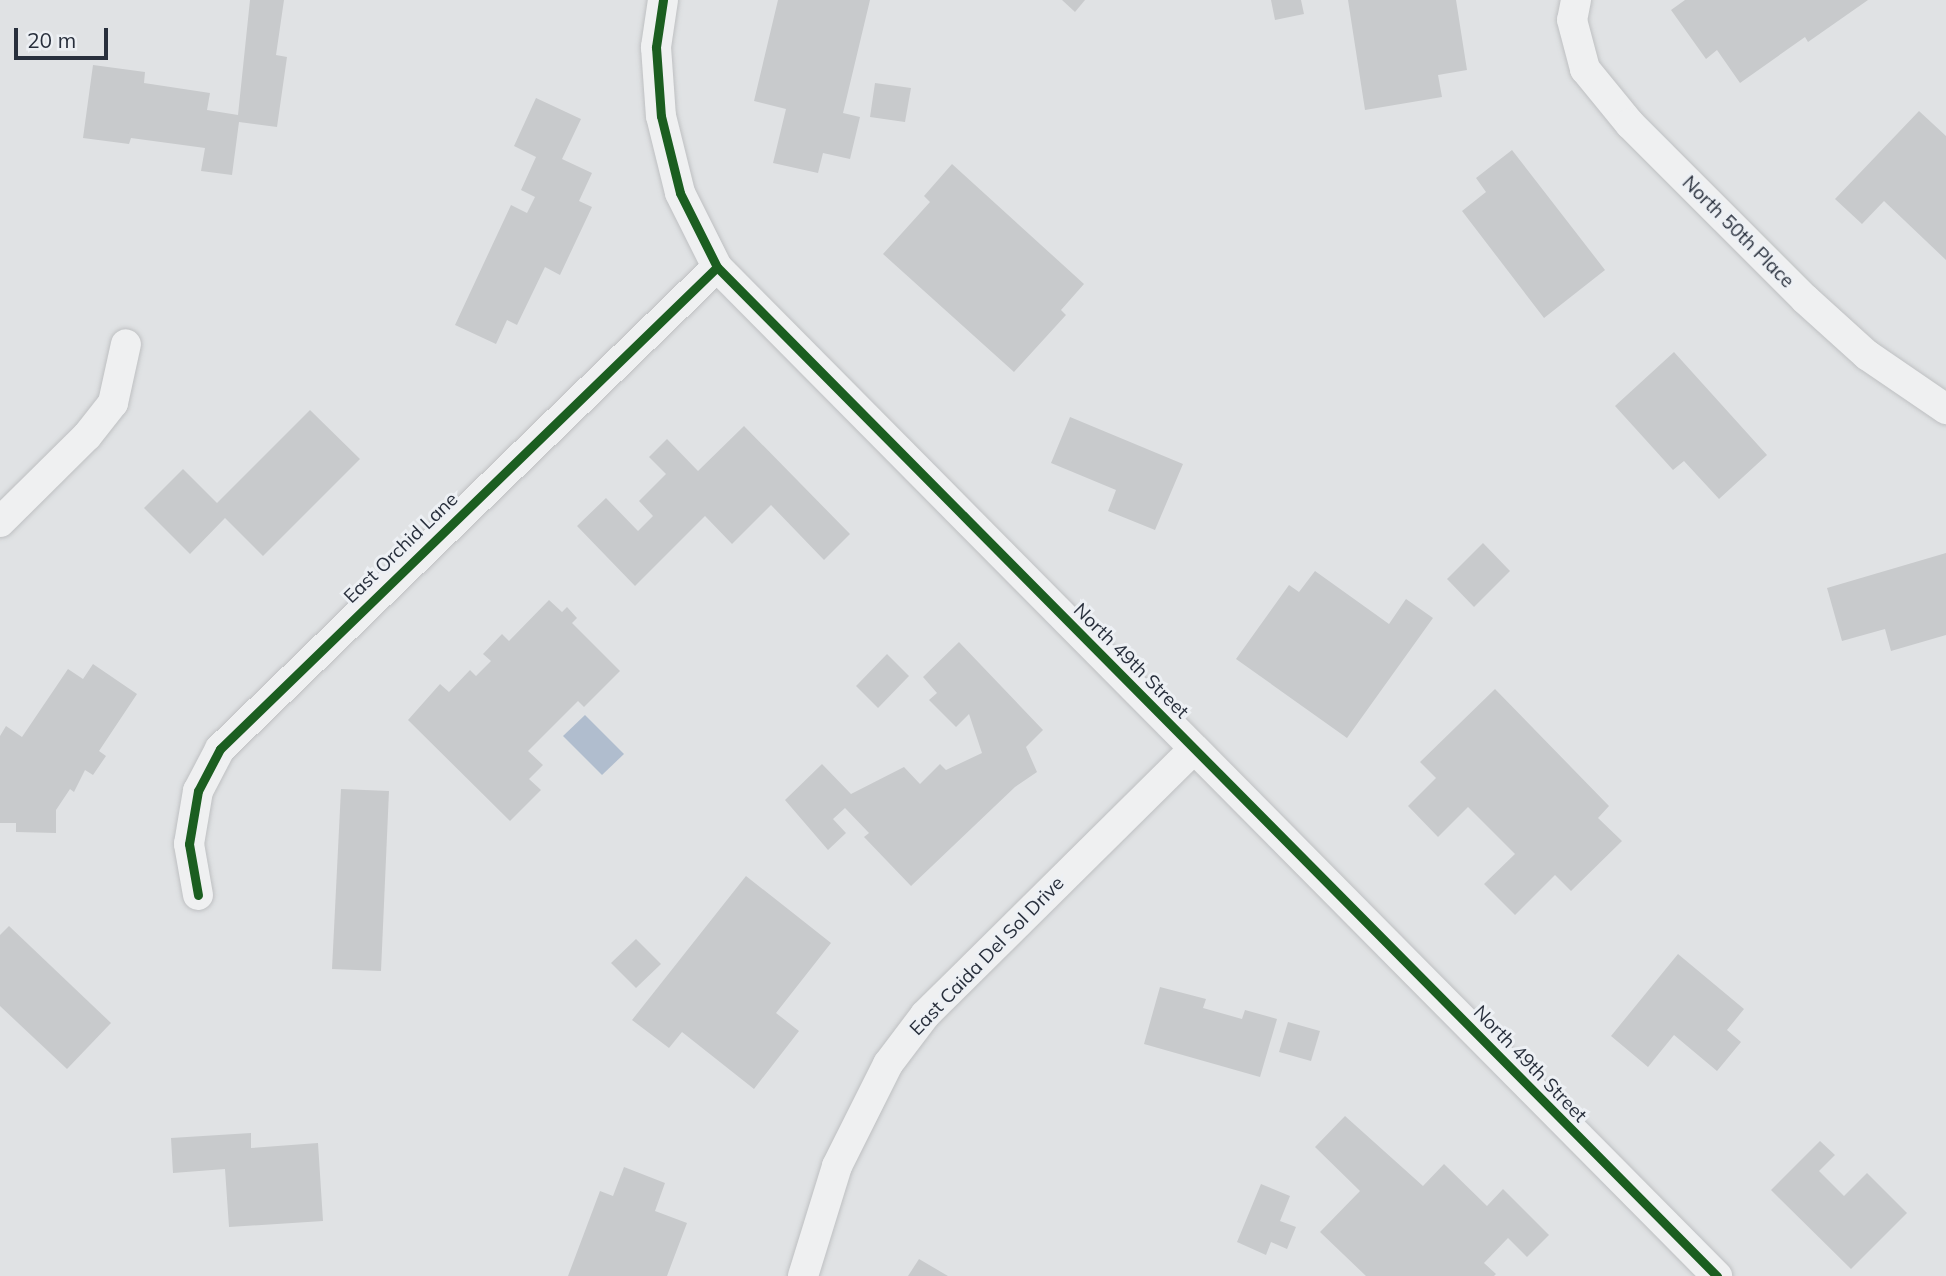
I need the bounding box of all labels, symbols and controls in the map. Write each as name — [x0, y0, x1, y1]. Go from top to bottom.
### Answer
scale bar — [18, 14, 112, 58]
text: 20 m — [27, 27, 76, 53]
street label: North 50th Place — [1677, 171, 1799, 293]
street label: East Orchid Lane — [339, 488, 463, 608]
street label: North 49th Street — [1069, 599, 1193, 723]
street label: East Caida Del Sol Drive — [905, 872, 1069, 1040]
street label: North 49th Street — [1469, 1001, 1591, 1127]

